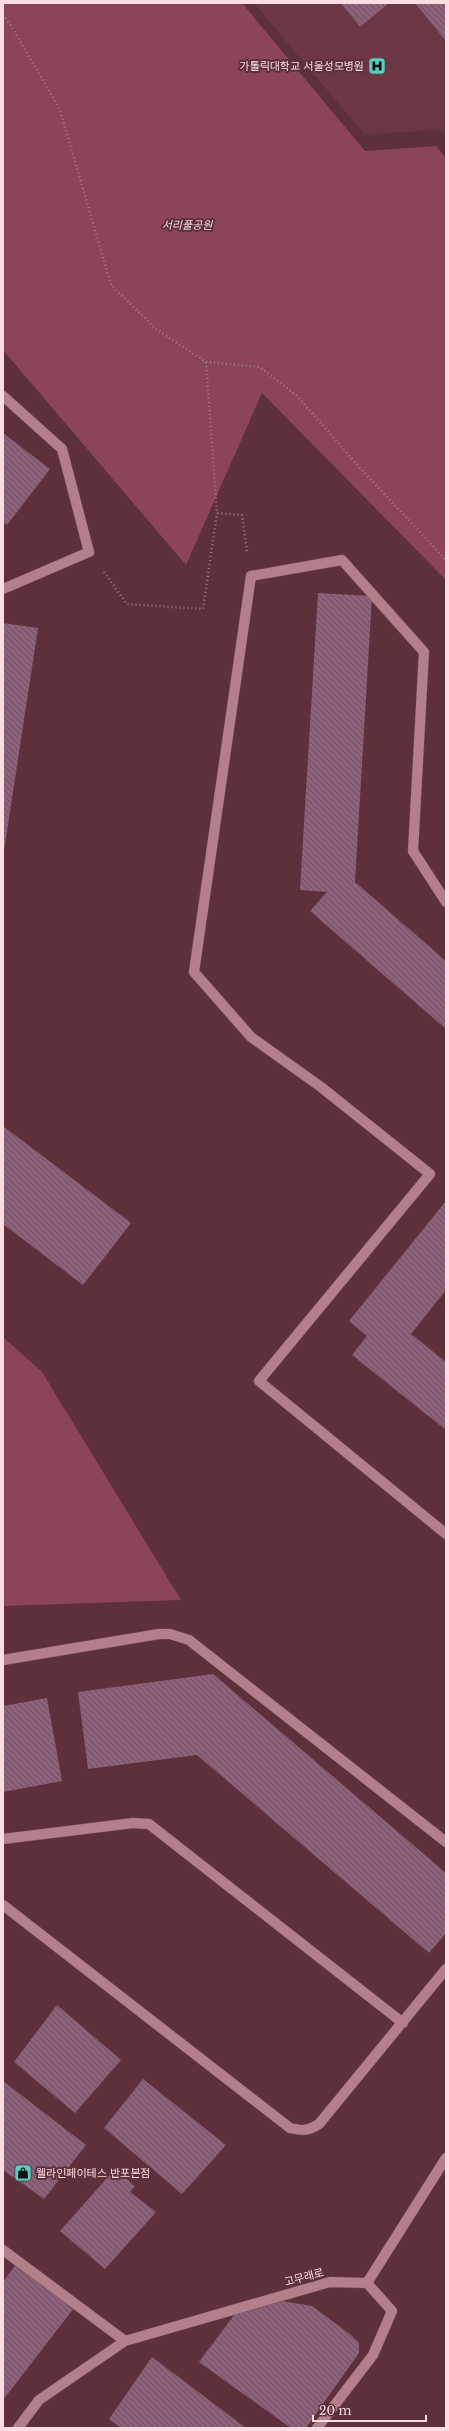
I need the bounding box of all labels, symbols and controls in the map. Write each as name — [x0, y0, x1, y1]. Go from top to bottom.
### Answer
hospital icon: 가톨릭대학교 서울성모병원 — [367, 56, 387, 76]
place label: 가톨릭대학교 서울성모병원 — [239, 59, 364, 73]
park label: 서리풀공원 — [162, 218, 213, 232]
shop icon: 웰라인페이테스 반포본점 — [13, 2163, 33, 2183]
place label: 웰라인페이테스 반포본점 — [36, 2166, 150, 2180]
street label: 고무래로 — [283, 2265, 325, 2289]
scale bar — [313, 2397, 426, 2423]
text: 20 m — [319, 2403, 351, 2418]

